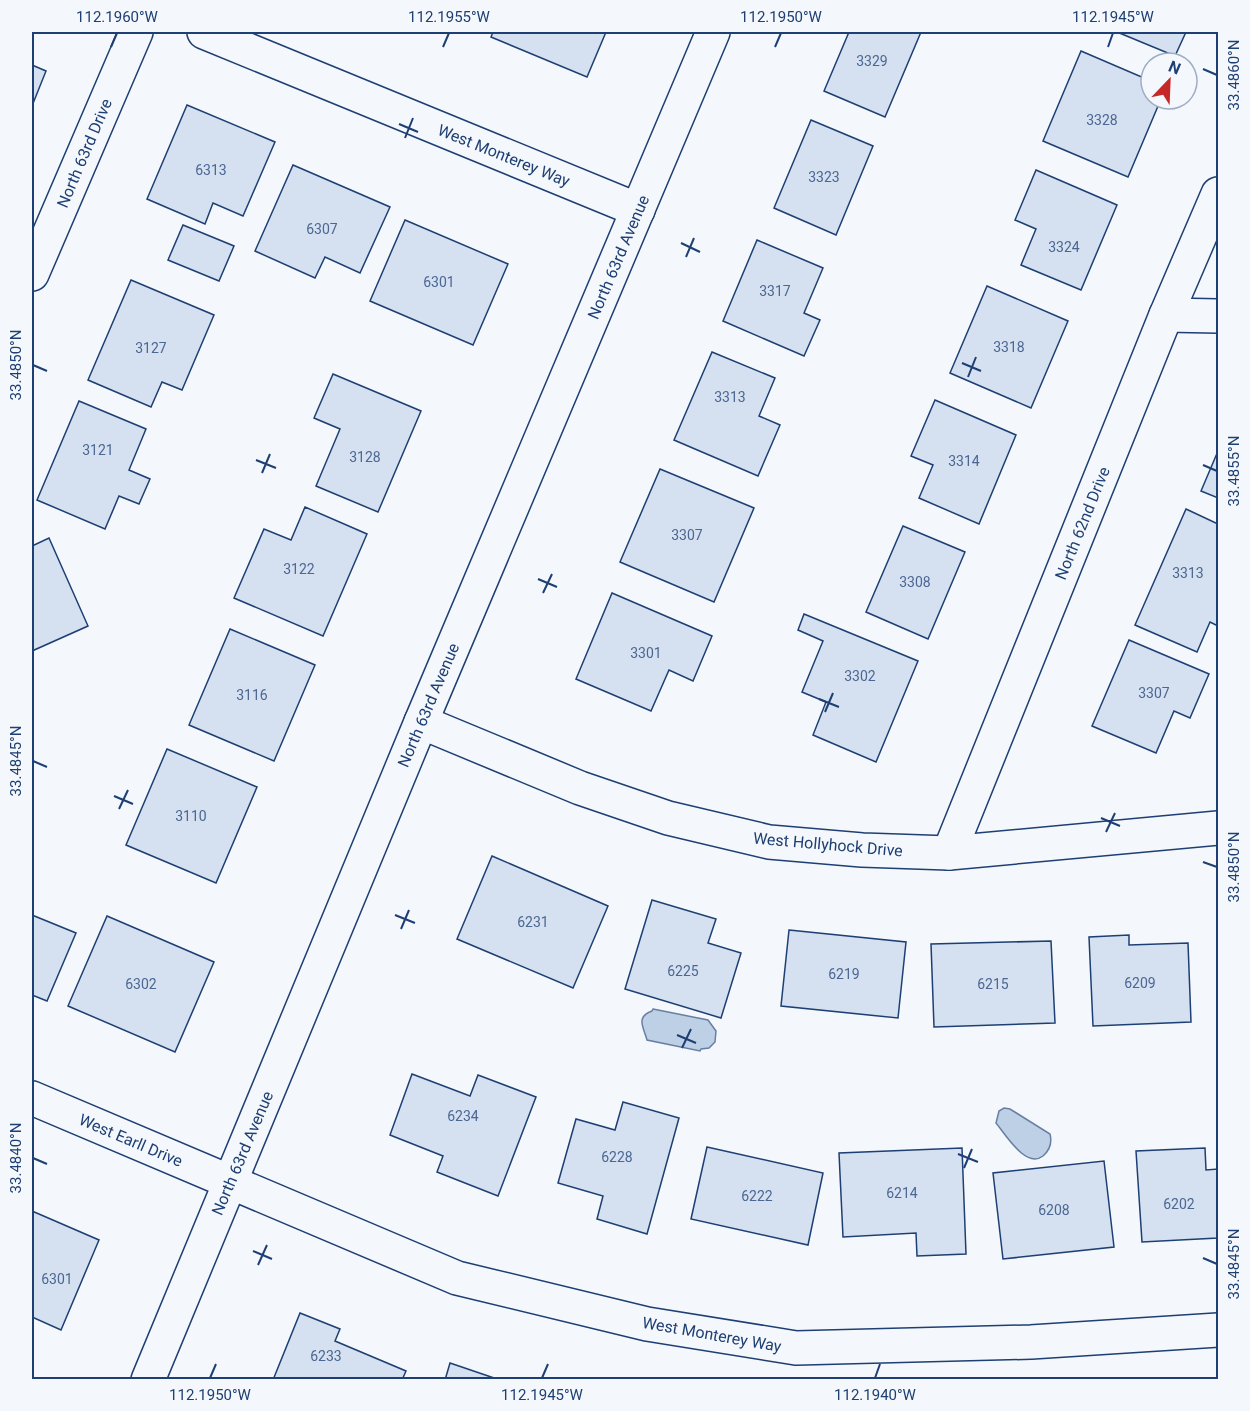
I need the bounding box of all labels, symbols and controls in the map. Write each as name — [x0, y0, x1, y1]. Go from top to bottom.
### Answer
text: 112.1960°W — [76, 8, 158, 26]
text: 112.1955°W — [408, 8, 490, 26]
text: 112.1950°W — [740, 8, 822, 26]
text: 112.1945°W — [1072, 8, 1154, 26]
text: 33.4860°N — [1225, 40, 1243, 110]
north arrow — [1139, 51, 1199, 111]
house number: 3329 — [856, 53, 888, 69]
text: N — [1166, 57, 1184, 79]
street label: North 63rd Drive — [53, 96, 116, 211]
house number: 3328 — [1086, 112, 1118, 128]
street label: West Monterey Way — [435, 120, 573, 191]
house number: 6313 — [195, 162, 227, 178]
house number: 3323 — [808, 169, 840, 185]
street label: North 63rd Avenue — [584, 192, 653, 322]
house number: 6307 — [306, 221, 338, 237]
house number: 3324 — [1048, 239, 1080, 255]
house number: 6301 — [423, 274, 455, 290]
house number: 3317 — [759, 283, 791, 299]
text: 33.4850°N — [7, 330, 25, 400]
house number: 3318 — [993, 339, 1025, 355]
house number: 3127 — [135, 340, 167, 356]
house number: 3313 — [714, 389, 746, 405]
text: 33.4855°N — [1225, 436, 1243, 506]
house number: 3121 — [82, 442, 114, 458]
house number: 3128 — [349, 449, 381, 465]
house number: 3314 — [948, 453, 980, 469]
street label: North 62nd Drive — [1051, 464, 1114, 582]
house number: 3307 — [671, 527, 703, 543]
house number: 3122 — [283, 561, 315, 577]
house number: 3313 — [1172, 565, 1204, 581]
house number: 3308 — [899, 574, 931, 590]
street label: North 63rd Avenue — [394, 640, 463, 770]
house number: 3301 — [630, 645, 662, 661]
house number: 3302 — [844, 668, 876, 684]
house number: 3307 — [1138, 685, 1170, 701]
house number: 3116 — [236, 687, 268, 703]
text: 33.4845°N — [7, 726, 25, 796]
house number: 3110 — [175, 808, 207, 824]
street label: West Hollyhock Drive — [752, 828, 904, 861]
text: 33.4850°N — [1225, 832, 1243, 902]
house number: 6231 — [517, 914, 549, 930]
house number: 6225 — [667, 963, 699, 979]
house number: 6219 — [828, 966, 860, 982]
house number: 6209 — [1124, 975, 1156, 991]
house number: 6302 — [125, 976, 157, 992]
house number: 6215 — [977, 976, 1009, 992]
street label: North 63rd Avenue — [208, 1088, 277, 1218]
house number: 6234 — [447, 1108, 479, 1124]
street label: West Earll Drive — [76, 1110, 186, 1171]
text: 33.4840°N — [7, 1123, 25, 1193]
house number: 6228 — [601, 1149, 633, 1165]
house number: 6214 — [886, 1185, 918, 1201]
house number: 6222 — [741, 1188, 773, 1204]
house number: 6202 — [1163, 1196, 1195, 1212]
house number: 6208 — [1038, 1202, 1070, 1218]
text: 33.4845°N — [1225, 1229, 1243, 1299]
house number: 6301 — [41, 1271, 73, 1287]
street label: West Monterey Way — [641, 1313, 783, 1356]
house number: 6233 — [310, 1348, 342, 1364]
text: 112.1950°W — [169, 1386, 251, 1404]
text: 112.1945°W — [501, 1386, 583, 1404]
text: 112.1940°W — [834, 1386, 916, 1404]

